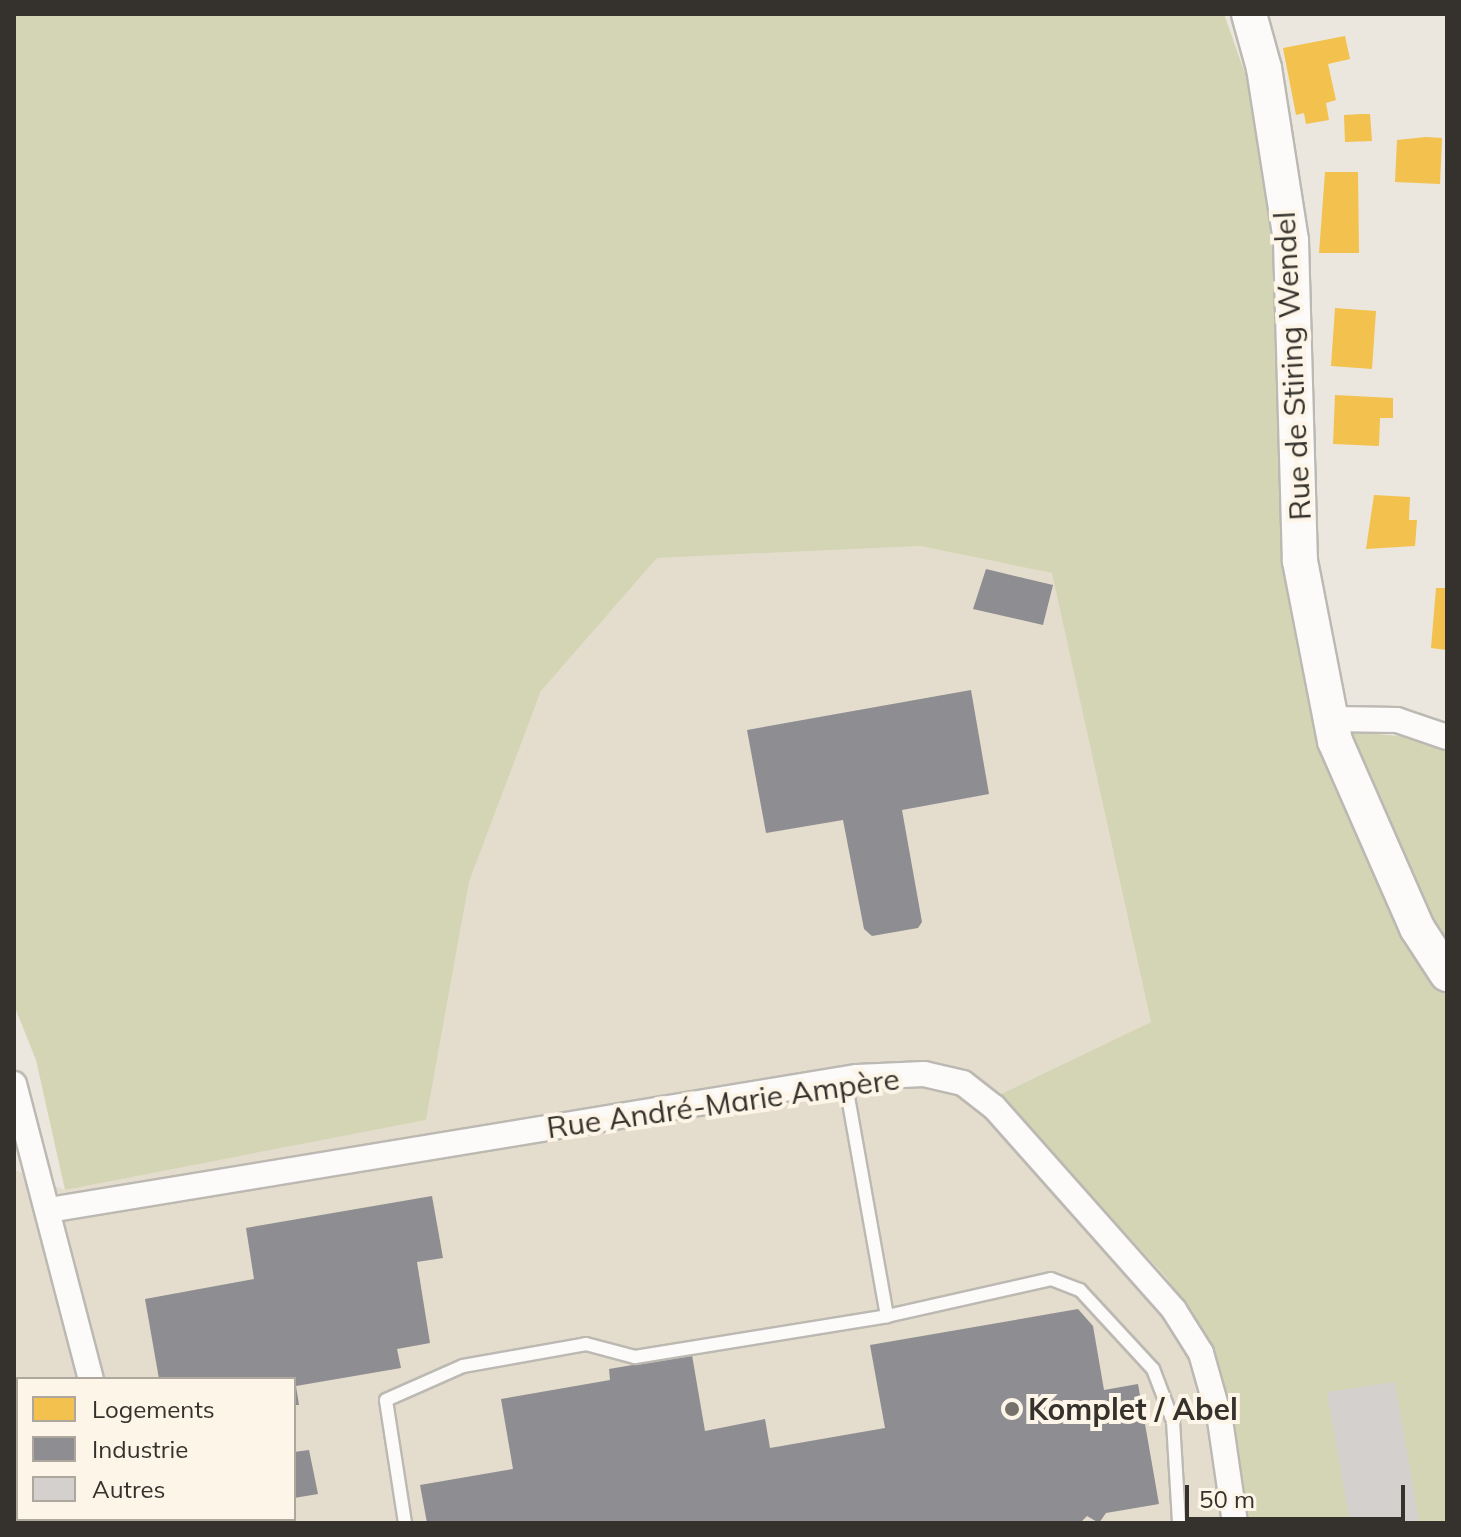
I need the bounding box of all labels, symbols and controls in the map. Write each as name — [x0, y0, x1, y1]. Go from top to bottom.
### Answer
street label: Rue de Stiring Wendel — [1266, 211, 1318, 521]
street label: Rue André-Marie Ampère — [544, 1060, 902, 1146]
legend — [16, 1377, 296, 1521]
place label: Komplet / Abel — [1028, 1391, 1238, 1427]
text: Logements — [92, 1394, 215, 1424]
marker: Komplet / Abel — [1003, 1400, 1021, 1418]
text: Industrie — [92, 1434, 188, 1464]
scale bar — [1189, 1469, 1409, 1519]
text: Autres — [92, 1474, 165, 1504]
text: 50 m — [1199, 1484, 1255, 1514]

